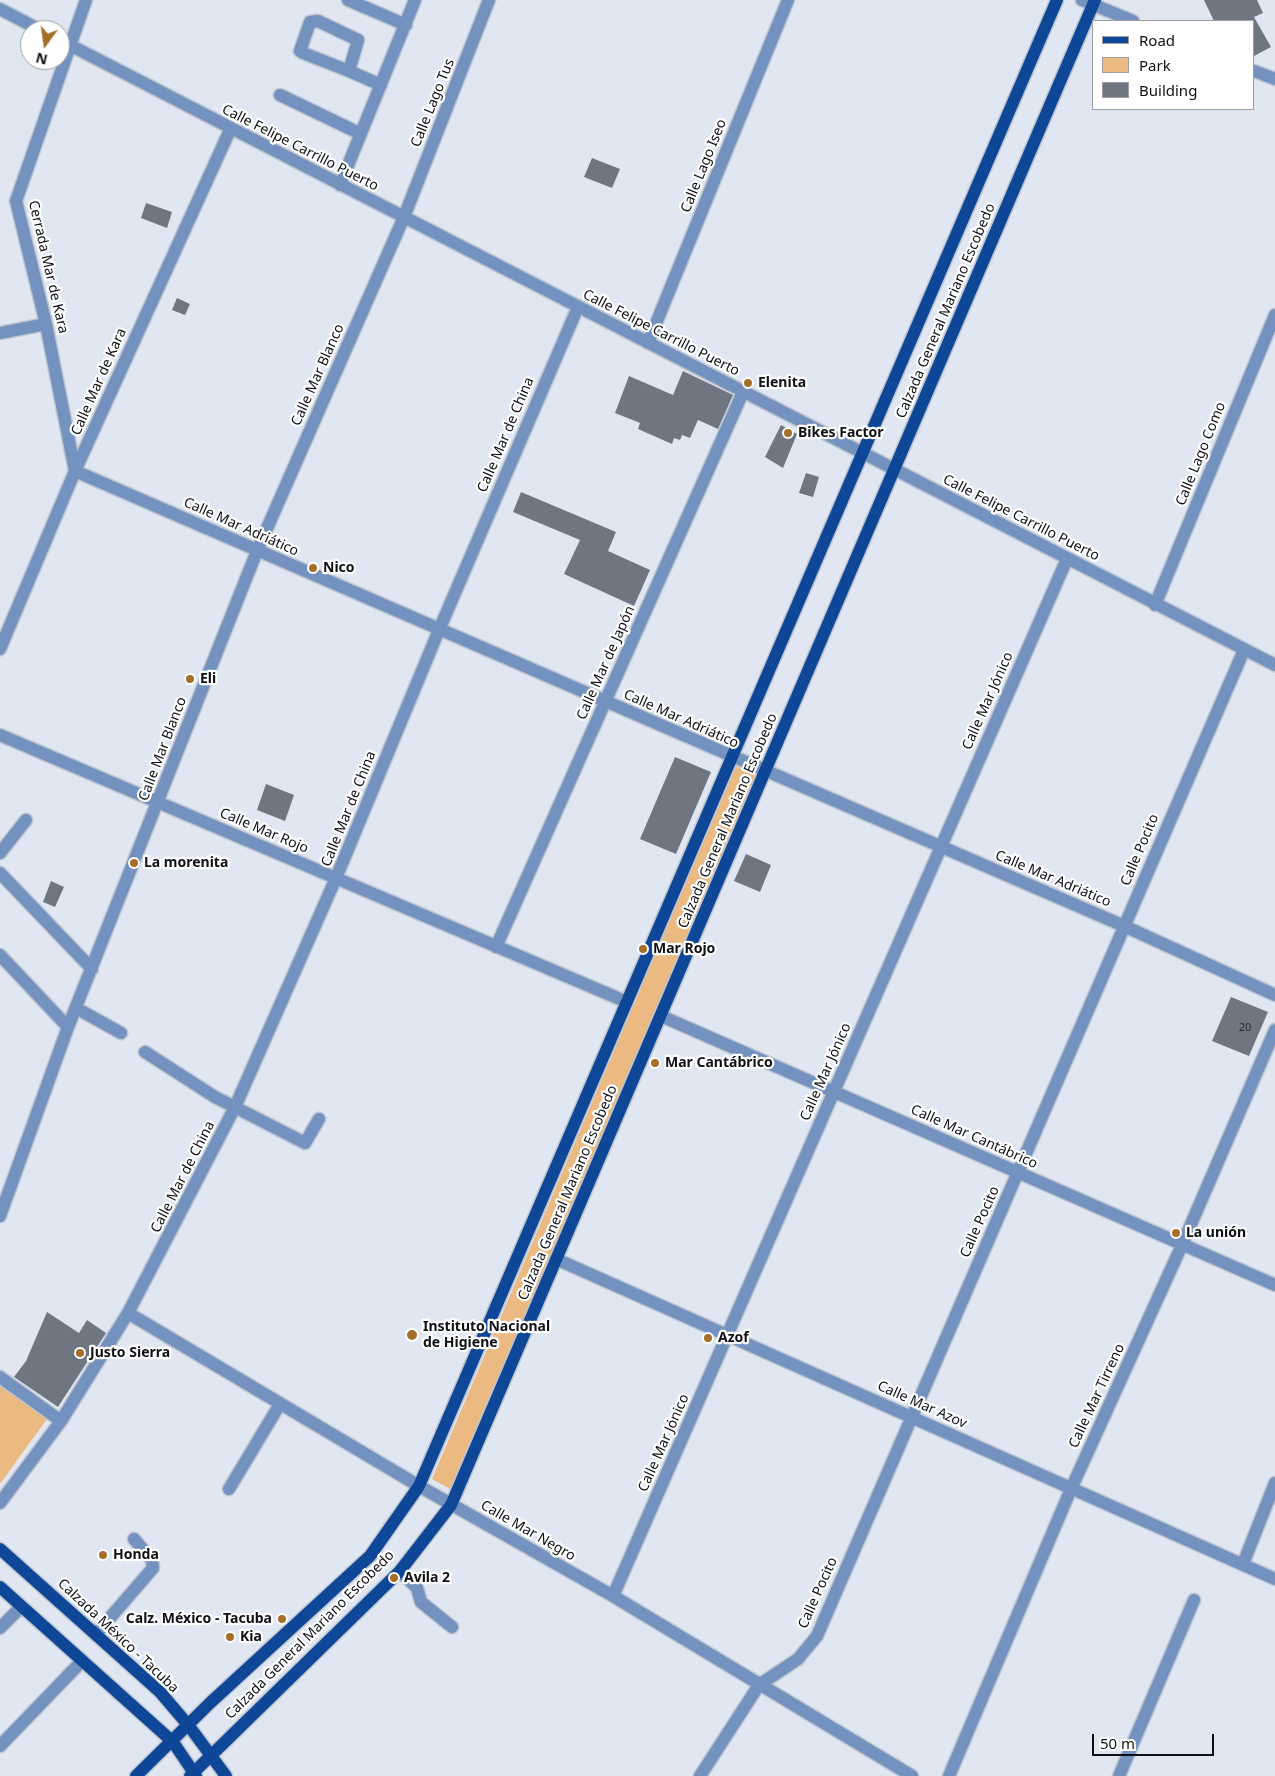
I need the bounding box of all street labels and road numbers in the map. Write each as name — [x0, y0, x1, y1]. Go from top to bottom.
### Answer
street label: Calle Lago Tus — [408, 56, 458, 150]
street label: Calle Felipe Carrillo Puerto — [219, 101, 381, 195]
street label: Calle Lago Iseo — [678, 117, 730, 215]
street label: Cerrada Mar de Kara — [25, 199, 71, 335]
street label: Calzada General Mariano Escobedo — [893, 201, 999, 421]
street label: Calle Felipe Carrillo Puerto — [580, 286, 742, 380]
street label: Calle Mar Blanco — [288, 321, 348, 429]
street label: Calle Mar de Kara — [68, 326, 130, 438]
street label: Calle Mar de China — [474, 375, 538, 495]
street label: Calle Lago Como — [1173, 400, 1229, 508]
street label: Calle Felipe Carrillo Puerto — [940, 471, 1102, 565]
street label: Calle Mar Adriático — [181, 494, 301, 560]
street label: Calle Mar de Japón — [573, 603, 639, 723]
street label: Calle Mar Jónico — [959, 650, 1017, 752]
street label: Calle Mar Adriático — [621, 686, 741, 752]
street label: Calle Mar Blanco — [135, 695, 191, 803]
street label: Calzada General Mariano Escobedo — [675, 711, 781, 931]
street label: Calle Mar de China — [318, 749, 380, 869]
street label: Calle Mar Rojo — [217, 805, 311, 857]
street label: Calle Pocito — [1117, 812, 1163, 888]
street label: Calle Mar Adriático — [993, 847, 1113, 911]
street label: Calle Mar Jónico — [797, 1021, 855, 1123]
street label: Calzada General Mariano Escobedo — [515, 1083, 621, 1303]
street label: Calle Mar Cantábrico — [908, 1101, 1040, 1173]
street label: Calle Mar de China — [148, 1118, 218, 1236]
street label: Calle Pocito — [957, 1184, 1003, 1260]
street label: Calle Mar Tirreno — [1065, 1341, 1129, 1451]
street label: Calle Mar Azov — [875, 1378, 969, 1432]
street label: Calle Mar Jónico — [635, 1392, 693, 1494]
street label: Calle Mar Negro — [478, 1497, 578, 1565]
street label: Calzada General Mariano Escobedo — [222, 1547, 398, 1723]
street label: Calle Pocito — [795, 1555, 841, 1631]
street label: Calzada México - Tacuba — [54, 1575, 182, 1697]

